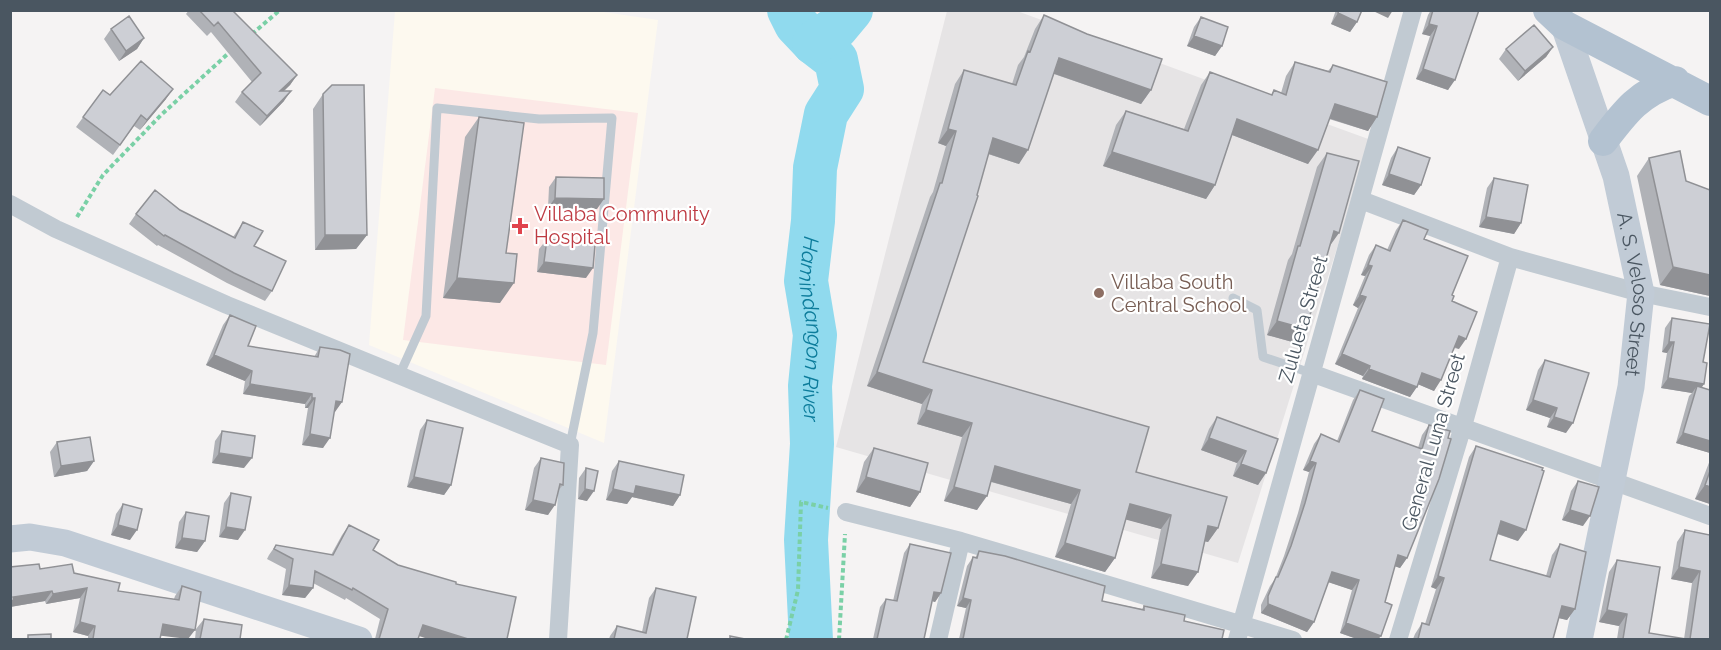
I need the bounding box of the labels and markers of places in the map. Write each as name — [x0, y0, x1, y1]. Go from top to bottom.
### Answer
place label: Villaba Community Hospital — [534, 202, 710, 249]
marker: Villaba Community Hospital — [511, 217, 529, 235]
place label: Villaba South Central School — [1111, 270, 1247, 317]
marker: Villaba South Central School — [1092, 286, 1106, 300]

